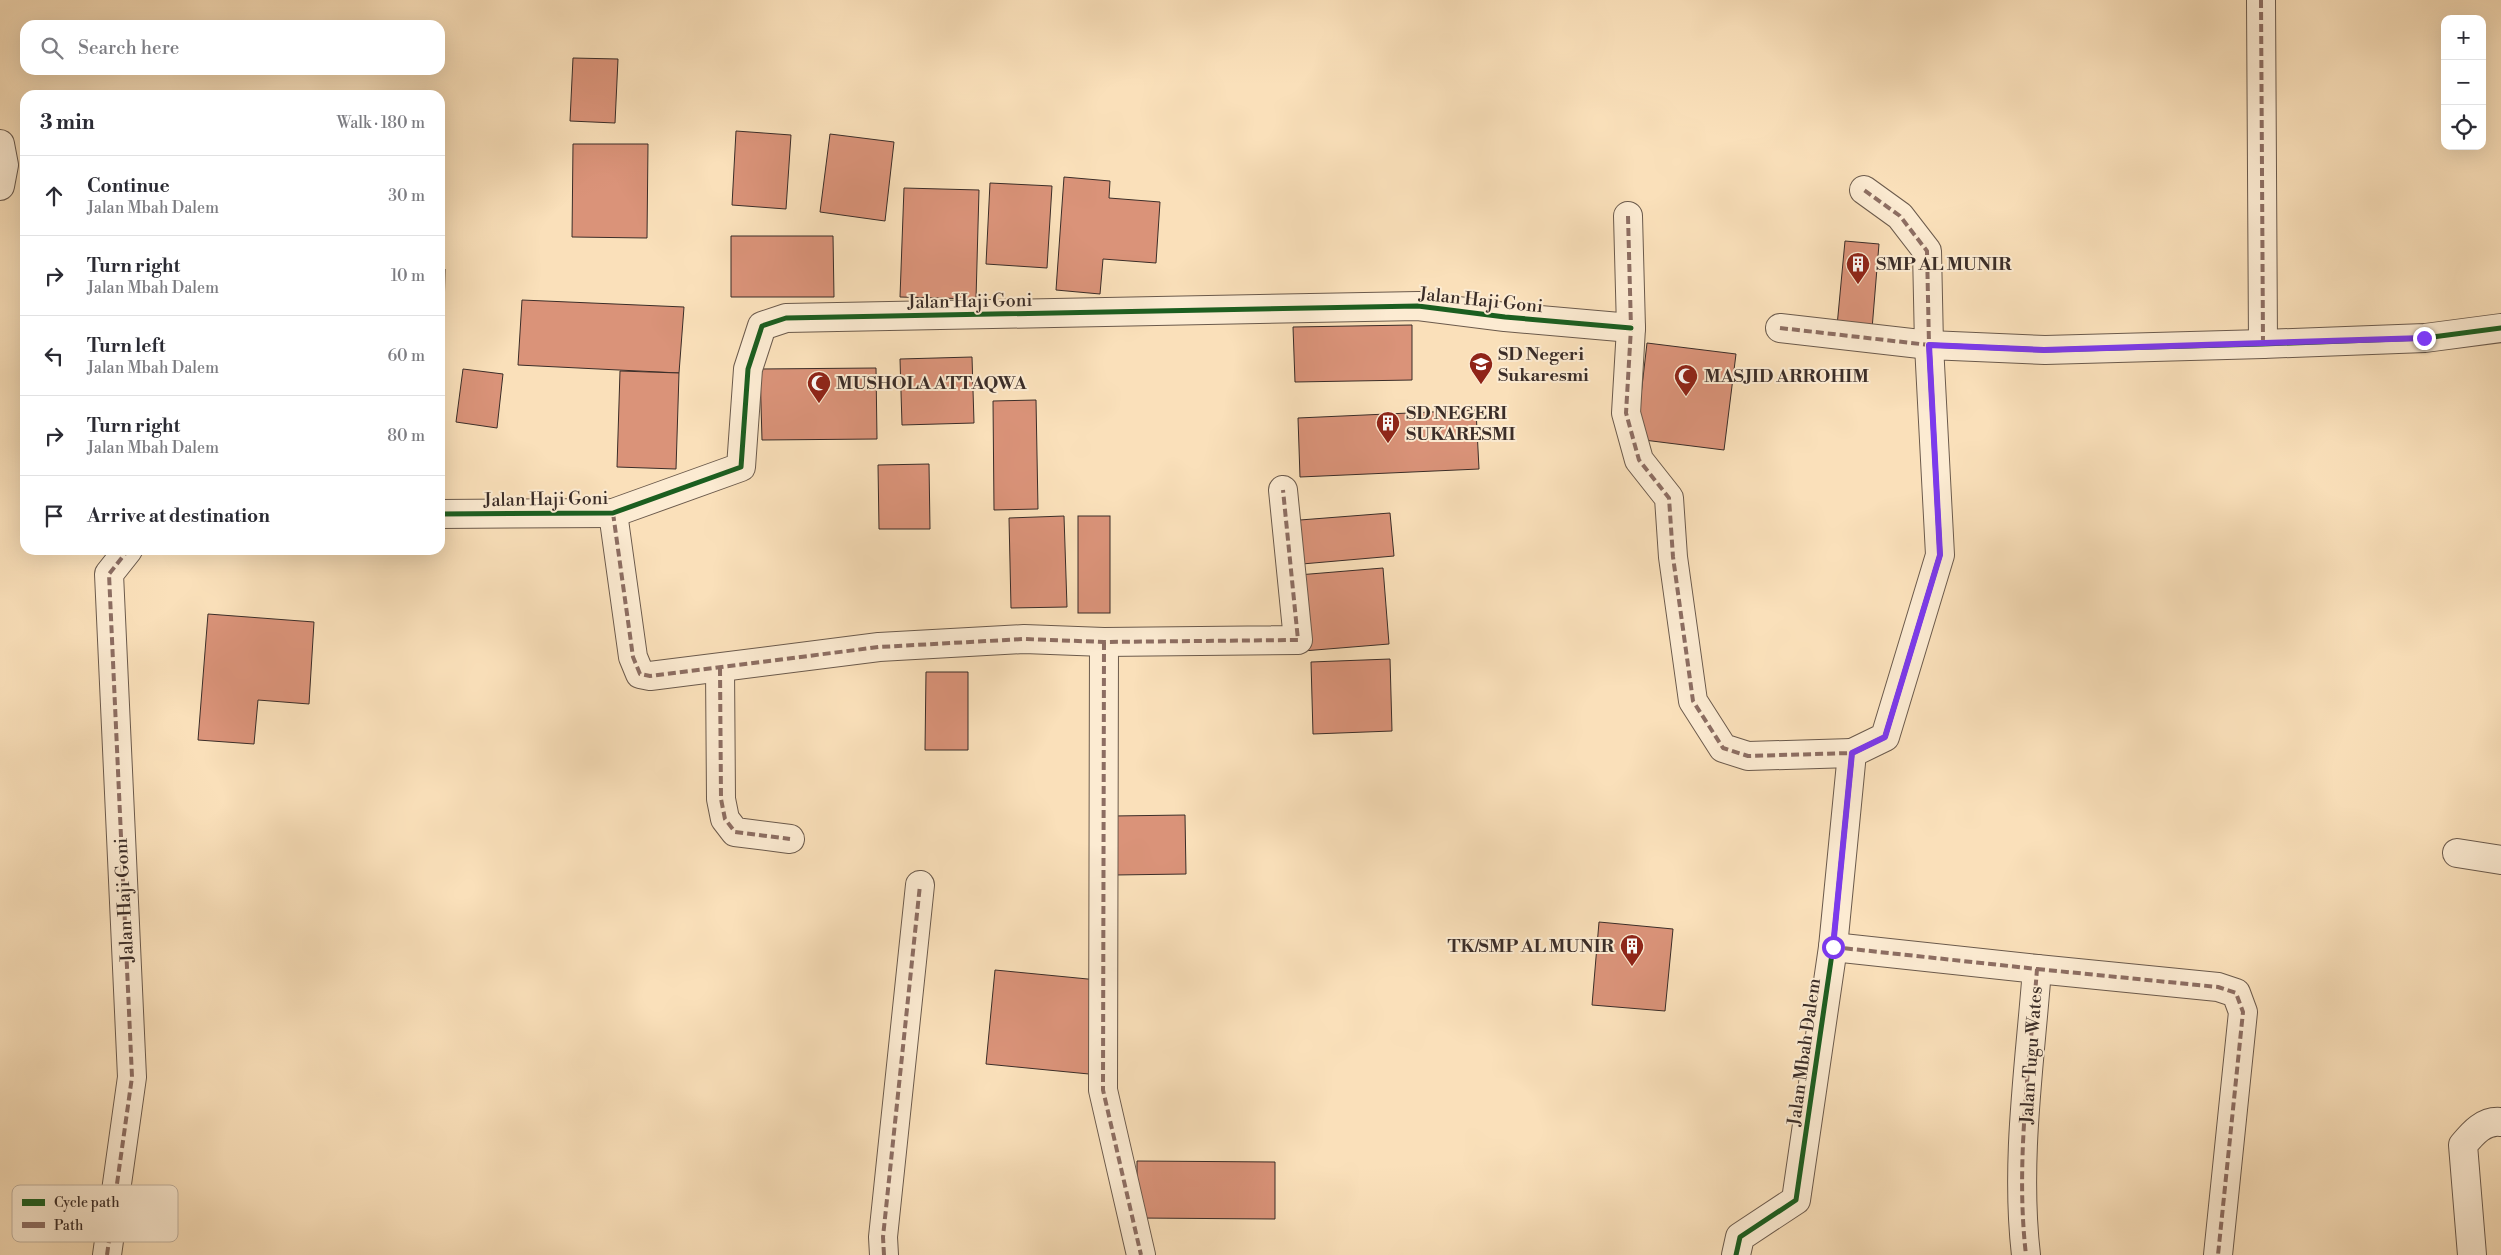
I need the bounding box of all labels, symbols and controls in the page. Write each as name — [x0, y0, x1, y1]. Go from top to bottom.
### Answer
map controls — [2441, 15, 2486, 150]
button: + — [2441, 15, 2486, 60]
search box — [20, 20, 445, 75]
icon: search — [38, 34, 66, 62]
text: Search here — [78, 36, 179, 60]
button: − — [2441, 60, 2486, 105]
button: locate — [2441, 105, 2486, 150]
text: 3 min — [40, 110, 95, 136]
text: Walk · 180 m — [337, 113, 425, 133]
text: Continue — [87, 174, 170, 198]
icon: ahead — [40, 182, 68, 210]
text: 30 m — [388, 186, 425, 206]
text: Jalan Mbah Dalem — [87, 198, 219, 218]
building icon: SMP AL MUNIR — [1845, 251, 1871, 285]
place label: SMP AL MUNIR — [1876, 253, 2012, 276]
text: Turn right — [87, 254, 180, 278]
icon: right — [40, 262, 68, 290]
text: 10 m — [391, 266, 425, 286]
text: Jalan Mbah Dalem — [87, 278, 219, 298]
street label: Jalan Haji Goni — [1417, 282, 1544, 318]
street label: Jalan Haji Goni — [906, 289, 1033, 314]
route end — [2413, 327, 2436, 350]
text: Turn left — [87, 334, 166, 358]
icon: left — [40, 342, 68, 370]
place label: SD Negeri Sukaresmi — [1498, 343, 1589, 387]
text: 60 m — [387, 346, 425, 366]
school or university icon: SD Negeri Sukaresmi — [1468, 351, 1494, 385]
text: Jalan Mbah Dalem — [87, 358, 219, 378]
mosque icon: MASJID ARROHIM — [1673, 363, 1699, 397]
place label: MASJID ARROHIM — [1704, 365, 1869, 388]
mosque icon: MUSHOLA ATTAQWA — [806, 370, 832, 404]
place label: MUSHOLA ATTAQWA — [836, 372, 1028, 395]
place label: SD NEGERI SUKARESMI — [1406, 402, 1516, 446]
building icon: SD NEGERI SUKARESMI — [1375, 410, 1401, 444]
text: Turn right — [87, 414, 180, 438]
icon: right — [40, 422, 68, 450]
text: 80 m — [387, 426, 425, 446]
text: Jalan Mbah Dalem — [87, 438, 219, 458]
street label: Jalan Haji Goni — [482, 487, 609, 512]
icon: arrive — [40, 502, 68, 530]
text: Arrive at destination — [87, 504, 270, 528]
street label: Jalan Haji Goni — [110, 837, 139, 964]
building icon: TK/SMP AL MUNIR — [1619, 933, 1645, 967]
place label: TK/SMP AL MUNIR — [1447, 935, 1615, 958]
route start — [1822, 936, 1845, 959]
street label: Jalan Mbah Dalem — [1783, 977, 1826, 1128]
street label: Jalan Tugu Wates — [2015, 985, 2048, 1126]
legend — [12, 1185, 178, 1242]
text: Cycle path — [54, 1194, 120, 1212]
text: Path — [54, 1217, 84, 1235]

